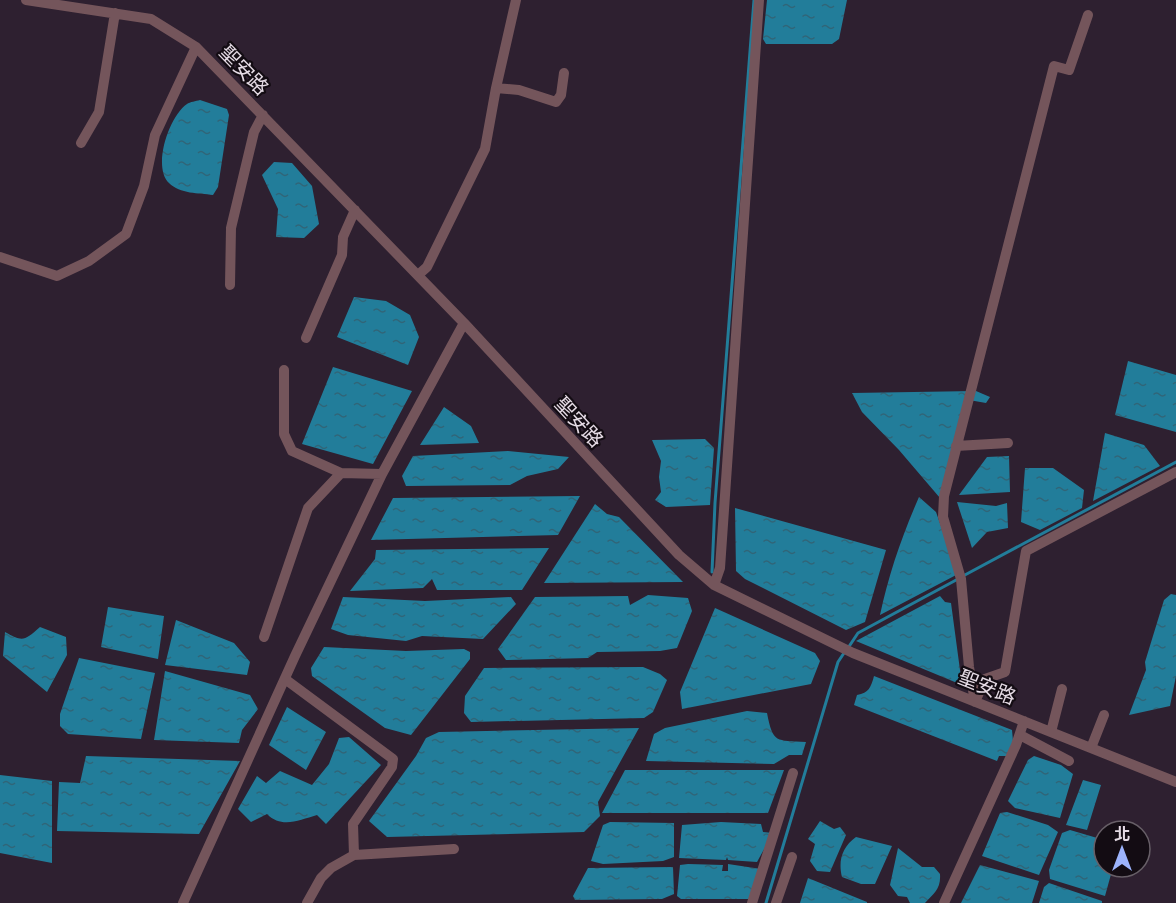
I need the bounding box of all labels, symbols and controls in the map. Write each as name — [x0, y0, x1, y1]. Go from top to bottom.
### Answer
street label: 聖安路 — [214, 39, 275, 101]
street label: 聖安路 — [549, 391, 610, 453]
street label: 聖安路 — [954, 663, 1020, 710]
north arrow — [1092, 819, 1152, 879]
text: 北 — [1114, 823, 1130, 845]

